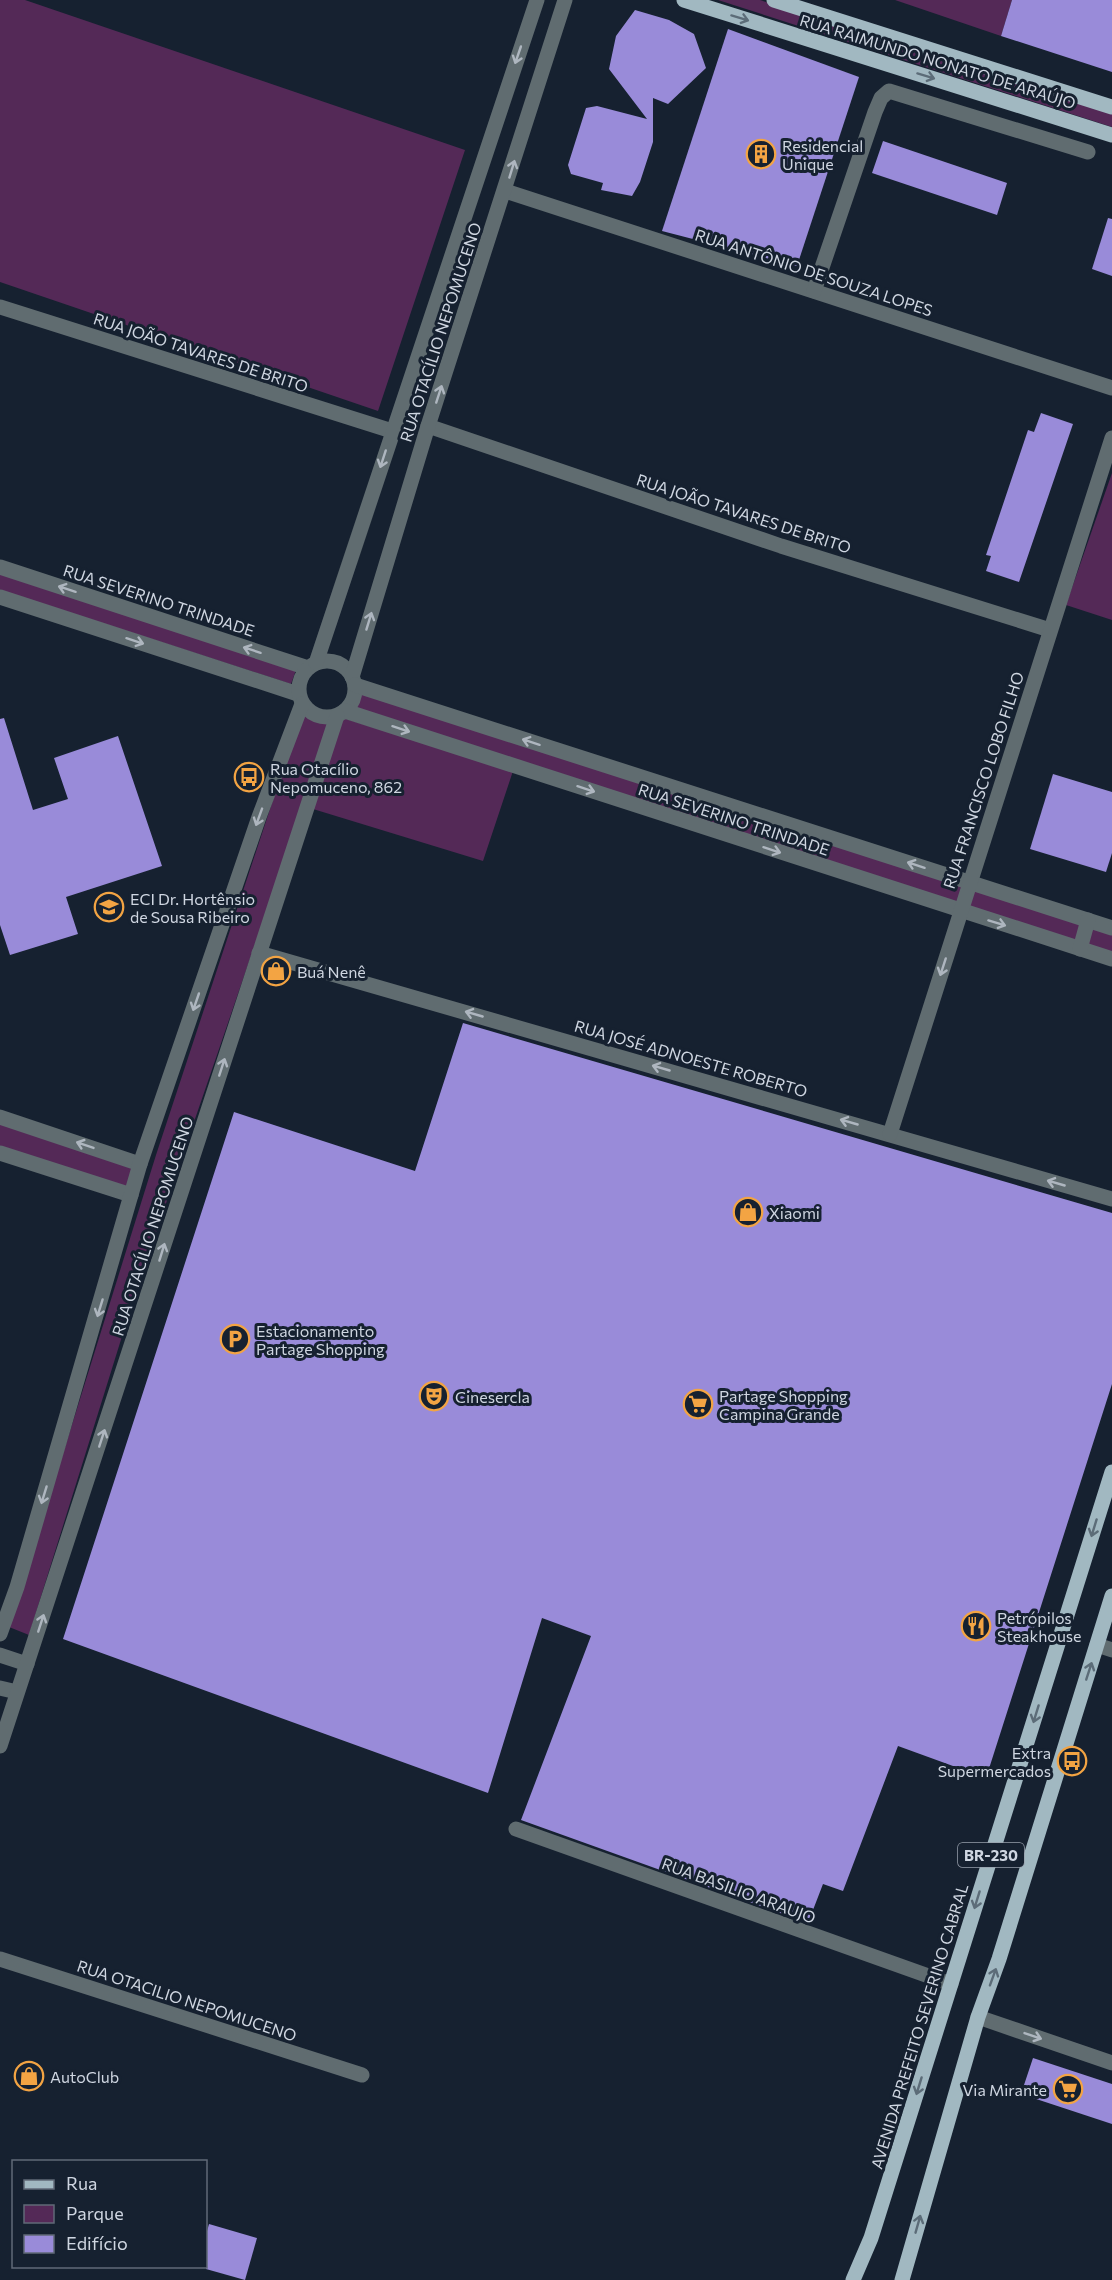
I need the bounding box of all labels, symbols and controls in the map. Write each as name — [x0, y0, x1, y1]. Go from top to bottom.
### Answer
street label: RUA RAIMUNDO NONATO DE ARAÚJO — [798, 10, 1078, 112]
one-way arrow — [730, 13, 749, 24]
one-way arrow — [512, 46, 523, 64]
one-way arrow — [916, 71, 935, 82]
place label: Residencial Unique — [782, 136, 863, 173]
building icon: Residencial Unique — [745, 138, 777, 170]
one-way arrow — [507, 160, 518, 179]
street label: RUA OTACÍLIO NEPOMUCENO — [395, 220, 485, 444]
street label: RUA ANTÔNIO DE SOUZA LOPES — [693, 225, 935, 319]
street label: RUA JOÃO TAVARES DE BRITO — [91, 308, 311, 396]
one-way arrow — [434, 385, 445, 404]
one-way arrow — [376, 449, 387, 468]
street label: RUA JOÃO TAVARES DE BRITO — [634, 469, 854, 557]
street label: RUA SEVERINO TRINDADE — [61, 560, 257, 640]
one-way arrow — [58, 583, 77, 594]
one-way arrow — [364, 612, 375, 631]
one-way arrow — [126, 636, 145, 647]
one-way arrow — [243, 643, 262, 654]
street label: RUA FRANCISCO LOBO FILHO — [939, 669, 1027, 891]
one-way arrow — [391, 724, 410, 735]
one-way arrow — [522, 735, 541, 746]
place label: Rua Otacílio Nepomuceno, 862 — [270, 759, 402, 796]
bus stop icon: Rua Otacílio Nepomuceno, 862 — [233, 761, 265, 793]
street label: RUA SEVERINO TRINDADE — [636, 779, 832, 859]
one-way arrow — [576, 785, 595, 796]
one-way arrow — [253, 808, 264, 826]
one-way arrow — [762, 845, 781, 856]
one-way arrow — [907, 859, 926, 870]
place label: ECI Dr. Hortênsio de Sousa Ribeiro — [130, 889, 255, 926]
school or university icon: ECI Dr. Hortênsio de Sousa Ribeiro — [93, 891, 125, 923]
one-way arrow — [987, 918, 1006, 929]
shop icon: Buá Nenê — [260, 955, 292, 987]
one-way arrow — [937, 957, 948, 976]
place label: Buá Nenê — [297, 962, 366, 981]
one-way arrow — [190, 992, 201, 1011]
one-way arrow — [465, 1008, 484, 1020]
street label: RUA JOSÉ ADNOESTE ROBERTO — [572, 1016, 810, 1100]
one-way arrow — [217, 1058, 228, 1077]
one-way arrow — [652, 1062, 671, 1073]
street label: RUA OTACÍLIO NEPOMUCENO — [107, 1114, 197, 1338]
one-way arrow — [839, 1116, 858, 1127]
one-way arrow — [76, 1139, 95, 1150]
one-way arrow — [1047, 1177, 1066, 1188]
shop icon: Xiaomi — [732, 1196, 764, 1228]
place label: Xiaomi — [769, 1203, 820, 1222]
one-way arrow — [157, 1243, 168, 1262]
one-way arrow — [94, 1298, 105, 1317]
place label: Estacionamento Partage Shopping — [256, 1321, 385, 1358]
parking icon: Estacionamento Partage Shopping — [219, 1323, 251, 1355]
theatre icon: Cinesercla — [418, 1380, 450, 1412]
place label: Partage Shopping Campina Grande — [719, 1386, 848, 1423]
place label: Cinesercla — [455, 1387, 530, 1406]
supermarket icon: Partage Shopping Campina Grande — [682, 1388, 714, 1420]
one-way arrow — [97, 1429, 108, 1448]
one-way arrow — [38, 1485, 49, 1504]
one-way arrow — [1088, 1518, 1099, 1537]
place label: Petrópilos Steakhouse — [997, 1608, 1082, 1645]
restaurant icon: Petrópilos Steakhouse — [960, 1610, 992, 1642]
one-way arrow — [36, 1614, 47, 1633]
one-way arrow — [1084, 1662, 1095, 1681]
one-way arrow — [1030, 1704, 1041, 1723]
place label: Extra Supermercados — [938, 1743, 1051, 1780]
bus stop icon: Extra Supermercados — [1056, 1745, 1088, 1777]
road number: BR-230 — [958, 1843, 1024, 1867]
street label: RUA BASILIO ARAUJO — [659, 1853, 819, 1927]
street label: AVENIDA PREFEITO SEVERINO CABRAL — [866, 1881, 972, 2171]
one-way arrow — [971, 1890, 982, 1909]
street label: RUA OTACILIO NEPOMUCENO — [75, 1955, 299, 2045]
one-way arrow — [988, 1968, 999, 1987]
one-way arrow — [1024, 2031, 1043, 2042]
shop icon: AutoClub — [13, 2060, 45, 2092]
place label: AutoClub — [50, 2067, 119, 2086]
supermarket icon: Via Mirante — [1052, 2073, 1084, 2105]
one-way arrow — [913, 2076, 924, 2095]
place label: Via Mirante — [962, 2080, 1047, 2099]
legend — [12, 2160, 207, 2268]
text: Rua — [66, 2172, 97, 2194]
text: Parque — [66, 2202, 124, 2224]
one-way arrow — [913, 2215, 924, 2234]
text: Edifício — [66, 2232, 128, 2254]

